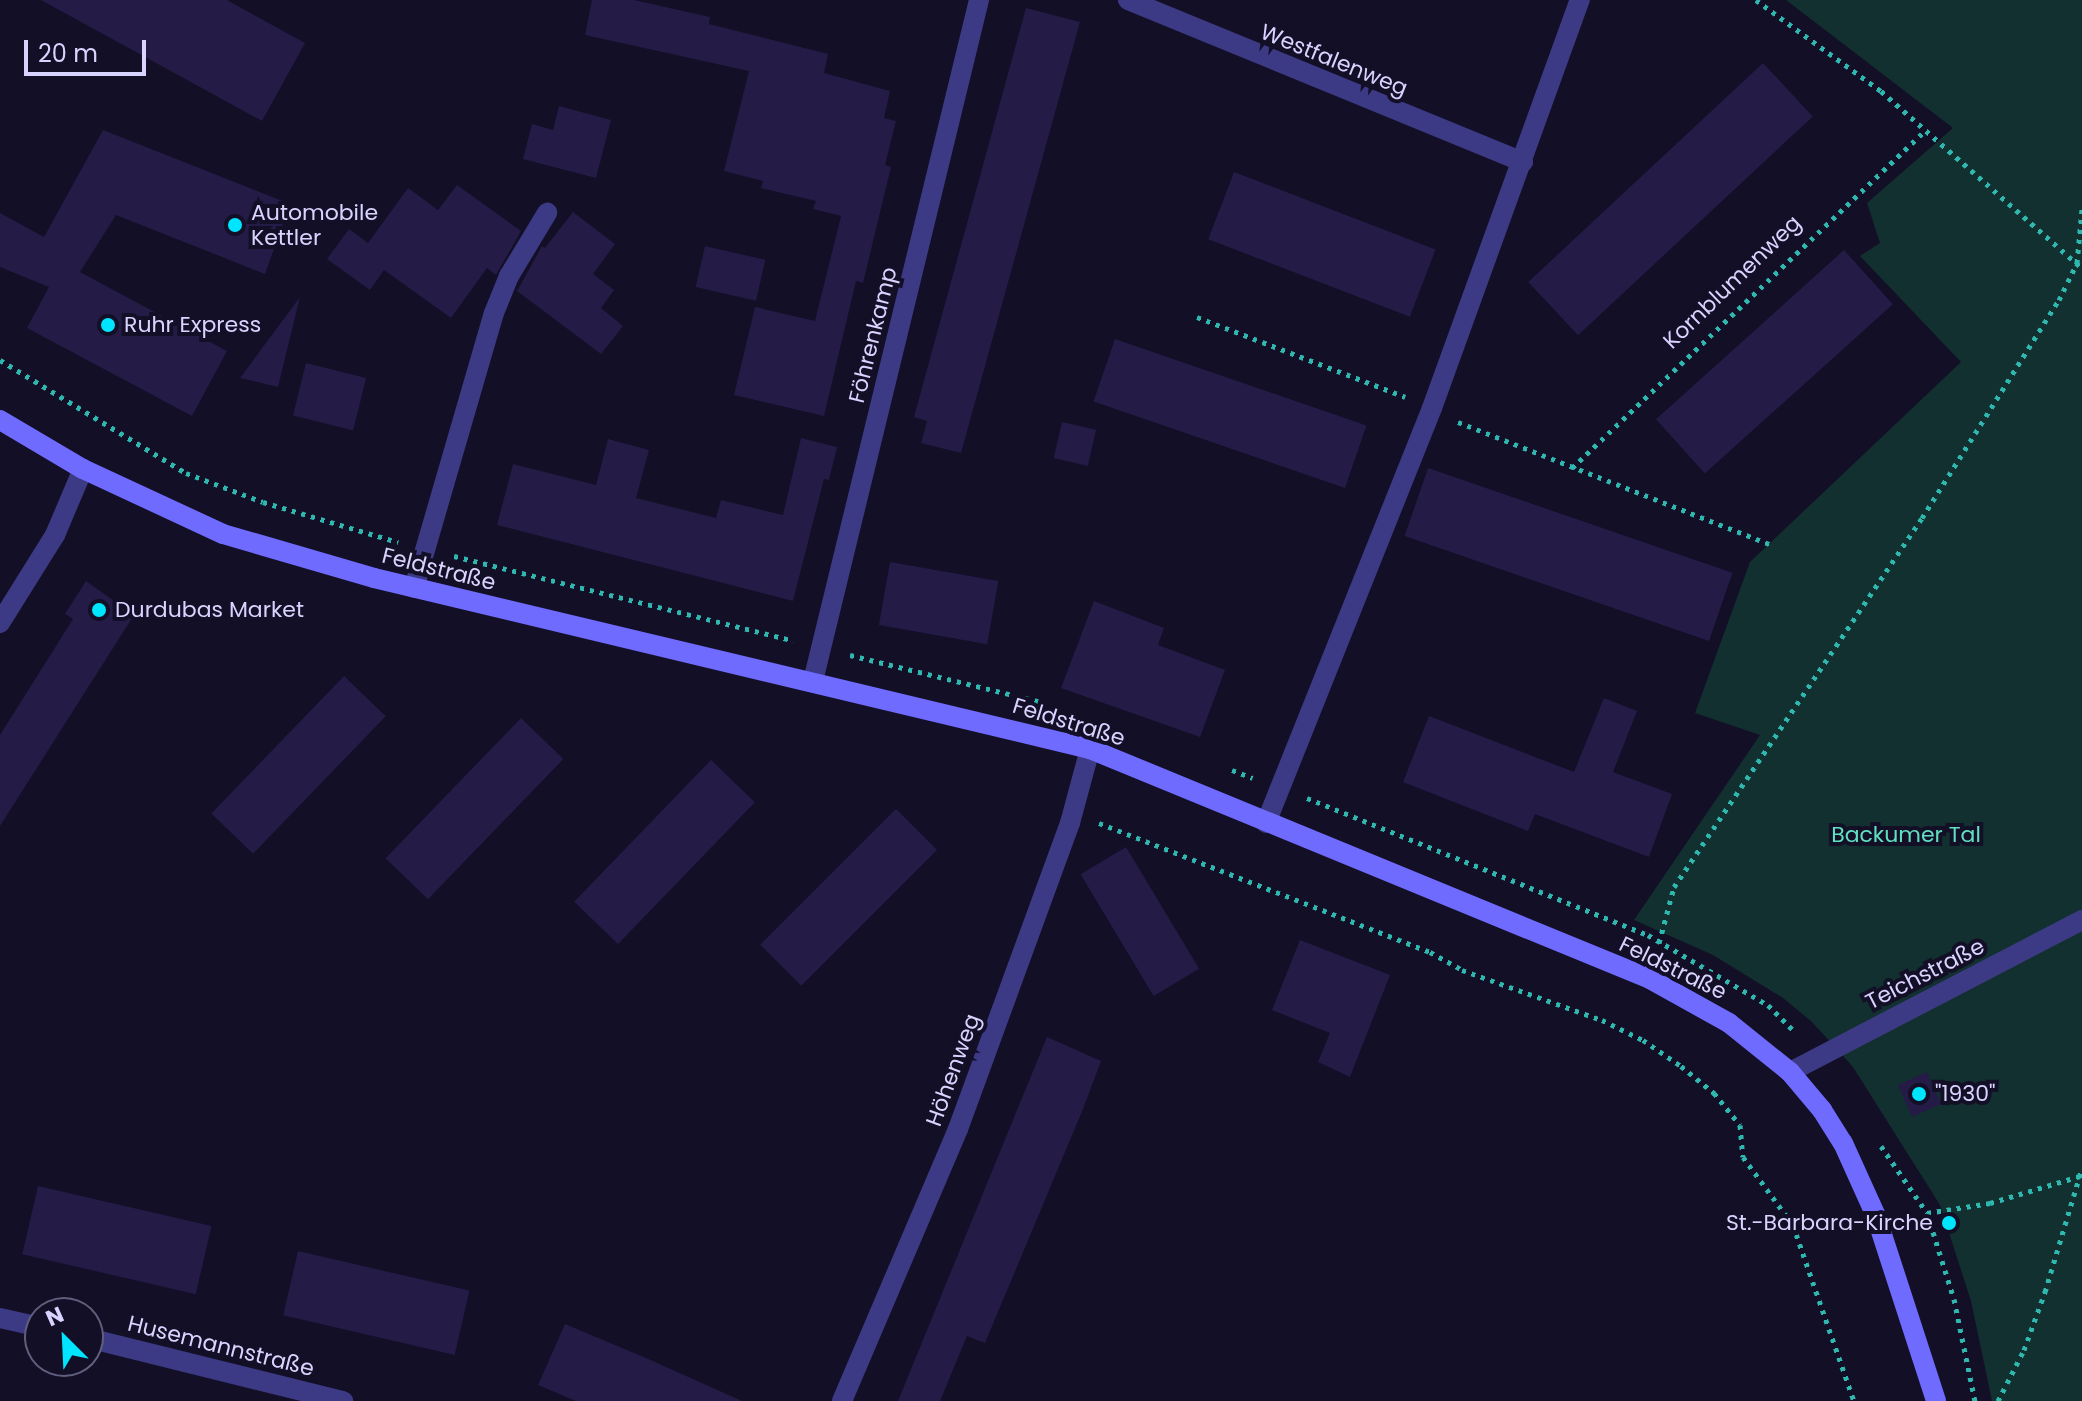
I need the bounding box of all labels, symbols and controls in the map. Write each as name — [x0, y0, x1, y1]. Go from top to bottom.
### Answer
street label: Westfalenweg — [1257, 18, 1411, 102]
scale bar — [28, 24, 150, 74]
text: 20 m — [38, 37, 98, 70]
place label: Automobile Kettler — [251, 199, 378, 250]
street label: Kornblumenweg — [1658, 210, 1806, 354]
marker: Automobile Kettler — [226, 216, 244, 234]
street label: Föhrenkamp — [843, 264, 903, 406]
place label: Ruhr Express — [124, 312, 261, 338]
marker: Ruhr Express — [99, 316, 117, 334]
street label: Feldstraße — [379, 542, 499, 596]
place label: Durdubas Market — [115, 597, 304, 623]
marker: Durdubas Market — [90, 601, 108, 619]
street label: Feldstraße — [1010, 692, 1128, 752]
park label: Backumer Tal — [1831, 822, 1981, 848]
street label: Feldstraße — [1615, 931, 1731, 1005]
street label: Teichstraße — [1861, 933, 1989, 1015]
street label: Höhenweg — [920, 1010, 986, 1130]
place label: "1930" — [1935, 1081, 1996, 1107]
marker: "1930" — [1910, 1085, 1928, 1103]
place label: St.-Barbara-Kirche — [1726, 1210, 1933, 1236]
marker: St.-Barbara-Kirche — [1940, 1214, 1958, 1232]
north arrow — [24, 1297, 104, 1377]
text: N — [41, 1299, 69, 1334]
street label: Husemannstraße — [125, 1310, 317, 1382]

